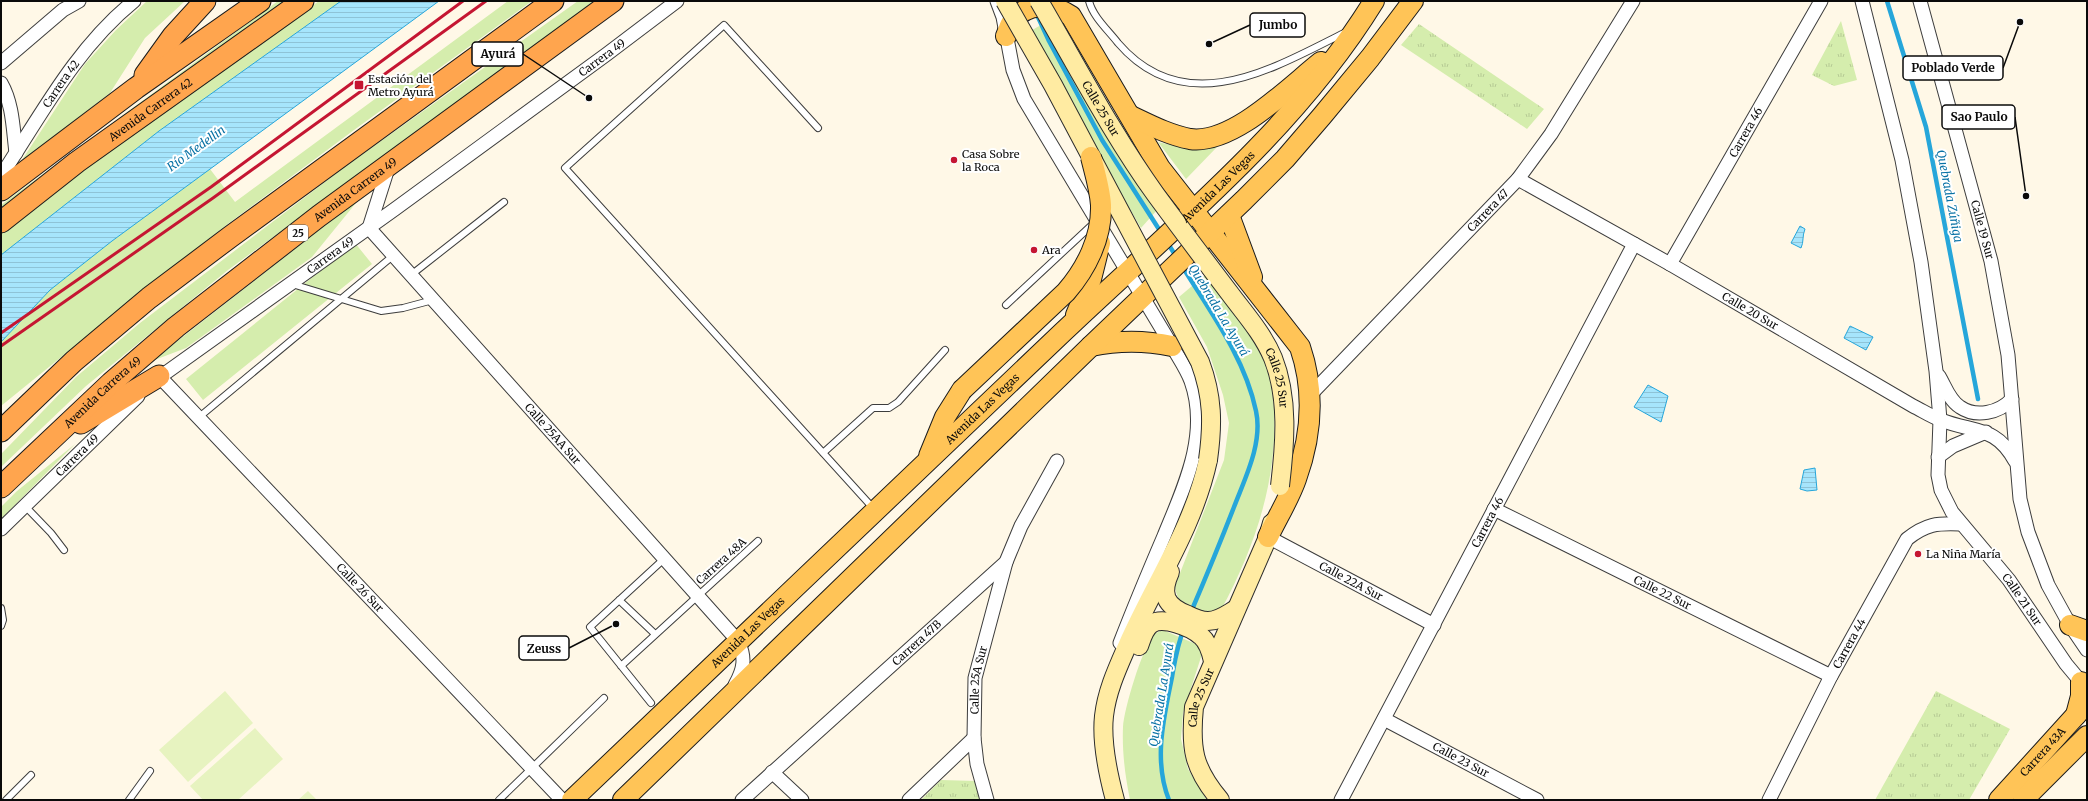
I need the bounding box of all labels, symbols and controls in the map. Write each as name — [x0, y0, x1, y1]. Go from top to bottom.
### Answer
callout: Jumbo — [1250, 13, 1305, 37]
text: Jumbo — [1258, 17, 1297, 32]
street label: Carrera 49 — [576, 35, 628, 79]
callout: Ayurá — [472, 42, 523, 66]
text: Ayurá — [480, 46, 516, 61]
callout: Poblado Verde — [1903, 56, 2003, 80]
street label: Carrera 42 — [39, 57, 82, 110]
text: Poblado Verde — [1911, 60, 1995, 75]
place label: Estación del Metro Ayurá — [368, 72, 434, 99]
street label: Avenida Carrera 42 — [105, 75, 195, 145]
street label: Calle 25 Sur — [1079, 78, 1122, 139]
marker: Estación del Metro Ayurá — [353, 79, 365, 91]
street label: Carrera 46 — [1726, 104, 1766, 160]
callout: Sao Paulo — [1942, 105, 2015, 129]
text: Sao Paulo — [1950, 109, 2008, 124]
water label: Río Medellín — [164, 122, 228, 174]
place label: Casa Sobre la Roca — [962, 147, 1020, 174]
street label: Avenida Las Vegas — [1178, 148, 1258, 226]
water label: Quebrada Zúñiga — [1934, 148, 1966, 244]
street label: Avenida Carrera 49 — [310, 154, 400, 225]
marker: Casa Sobre la Roca — [949, 155, 959, 165]
street label: Carrera 47 — [1464, 186, 1512, 235]
street label: Calle 19 Sur — [1968, 199, 1997, 261]
road number: 25 — [288, 225, 308, 241]
street label: Carrera 49 — [304, 233, 357, 277]
place label: Ara — [1041, 243, 1061, 257]
marker: Ara — [1029, 245, 1039, 255]
water label: Quebrada La Ayurá — [1186, 261, 1252, 359]
street label: Calle 20 Sur — [1720, 289, 1781, 333]
street label: Calle 25 Sur — [1262, 345, 1291, 409]
street label: Avenida Carrera 49 — [60, 353, 144, 432]
street label: Avenida Las Vegas — [942, 370, 1022, 448]
street label: Calle 25AA Sur — [522, 400, 584, 467]
street label: Carrera 49 — [53, 431, 102, 479]
street label: Carrera 46 — [1468, 494, 1507, 550]
street label: Carrera 48A — [693, 535, 749, 587]
place label: La Niña María — [1926, 547, 2001, 561]
marker: La Niña María — [1913, 549, 1923, 559]
street label: Calle 22A Sur — [1317, 558, 1385, 604]
street label: Calle 26 Sur — [334, 560, 387, 615]
street label: Calle 21 Sur — [1999, 570, 2045, 628]
street label: Calle 22 Sur — [1632, 572, 1693, 613]
street label: Avenida Las Vegas — [707, 594, 787, 671]
street label: Carrera 44 — [1830, 615, 1869, 671]
street label: Carrera 47B — [889, 617, 944, 668]
callout: Zeuss — [519, 636, 569, 660]
text: Zeuss — [527, 641, 561, 656]
water label: Quebrada La Ayurá — [1145, 642, 1177, 748]
street label: Calle 25A Sur — [967, 644, 990, 714]
street label: Calle 25 Sur — [1186, 666, 1217, 727]
street label: Carrera 43A — [2017, 724, 2069, 779]
street label: Calle 23 Sur — [1430, 739, 1491, 780]

